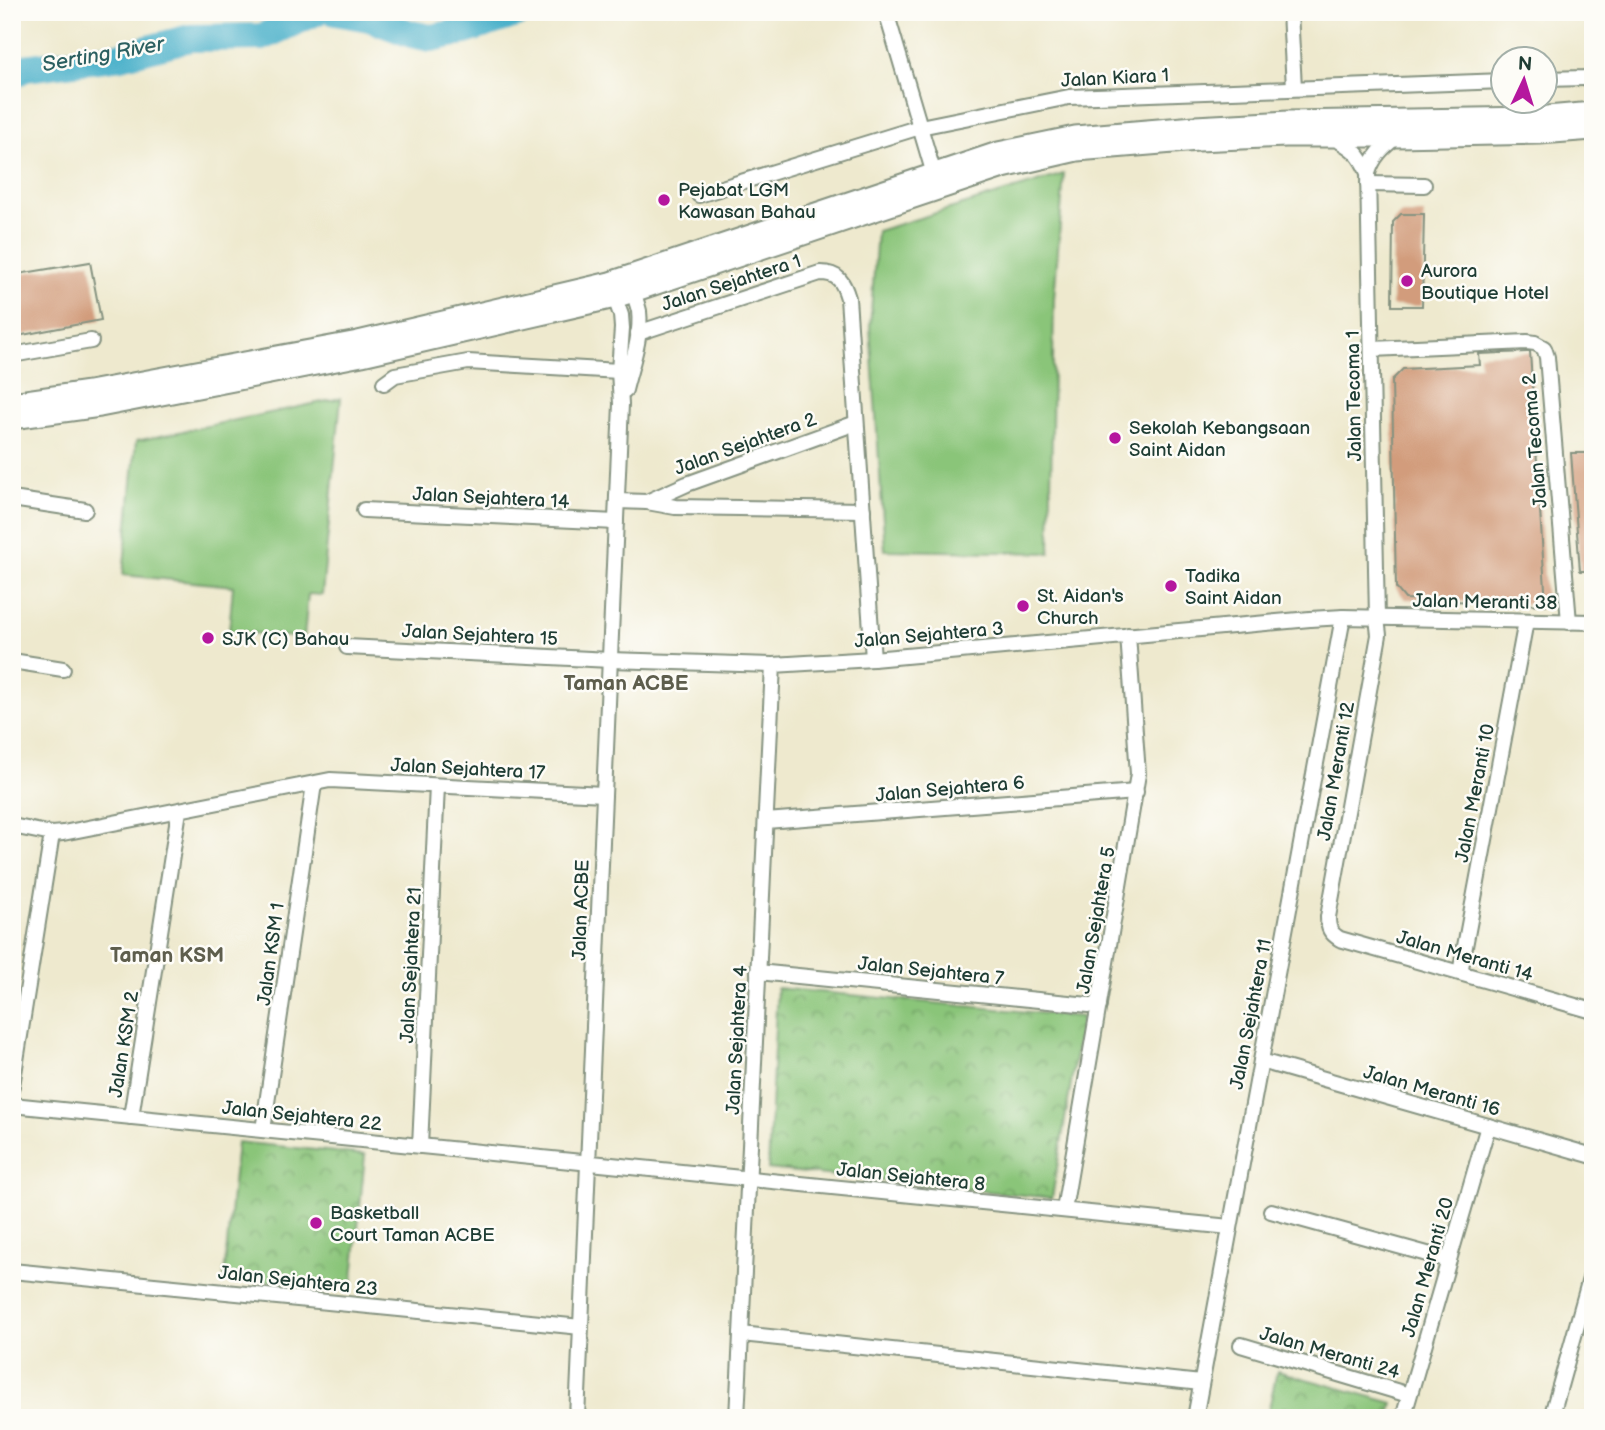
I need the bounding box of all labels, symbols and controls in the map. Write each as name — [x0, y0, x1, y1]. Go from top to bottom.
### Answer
water label: Serting River — [40, 31, 167, 78]
north arrow — [1490, 46, 1560, 116]
text: N — [1517, 53, 1533, 77]
street label: Jalan Kiara 1 — [1060, 64, 1170, 93]
place label: Pejabat LGM Kawasan Bahau — [678, 179, 816, 224]
marker: Pejabat LGM Kawasan Bahau — [656, 192, 672, 208]
street label: Jalan Sejahtera 1 — [659, 250, 804, 317]
place label: Aurora Boutique Hotel — [1421, 260, 1549, 305]
marker: Aurora Boutique Hotel — [1399, 273, 1415, 289]
street label: Jalan Tecoma 1 — [1342, 330, 1367, 462]
street label: Jalan Tecoma 2 — [1518, 372, 1553, 509]
street label: Jalan Sejahtera 2 — [671, 408, 820, 481]
place label: Sekolah Kebangsaan Saint Aidan — [1129, 417, 1310, 462]
marker: Sekolah Kebangsaan Saint Aidan — [1107, 430, 1123, 446]
street label: Jalan Sejahtera 14 — [412, 483, 570, 514]
place label: Tadika Saint Aidan — [1185, 565, 1282, 610]
marker: Tadika Saint Aidan — [1163, 578, 1179, 594]
place label: St. Aidan's Church — [1037, 585, 1124, 630]
street label: Jalan Meranti 38 — [1412, 590, 1558, 615]
marker: St. Aidan's Church — [1015, 598, 1031, 614]
street label: Jalan Sejahtera 3 — [854, 618, 1005, 653]
street label: Jalan Sejahtera 15 — [401, 620, 559, 651]
place label: SJK (C) Bahau — [222, 628, 349, 651]
marker: SJK (C) Bahau — [200, 630, 216, 646]
district label: Taman ACBE — [564, 671, 689, 696]
street label: Jalan Meranti 12 — [1313, 699, 1360, 842]
street label: Jalan Meranti 10 — [1451, 722, 1500, 864]
street label: Jalan Sejahtera 17 — [390, 754, 546, 785]
street label: Jalan Sejahtera 6 — [875, 772, 1026, 807]
street label: Jalan Sejahtera 5 — [1072, 845, 1121, 996]
street label: Jalan ACBE — [568, 859, 595, 961]
street label: Jalan Sejahtera 21 — [396, 886, 427, 1044]
street label: Jalan KSM 1 — [253, 901, 290, 1007]
street label: Jalan Meranti 14 — [1394, 926, 1536, 987]
street label: Jalan Sejahtera 11 — [1226, 937, 1277, 1091]
district label: Taman KSM — [110, 943, 224, 968]
street label: Jalan Sejahtera 7 — [857, 952, 1006, 991]
street label: Jalan Sejahtera 4 — [722, 964, 753, 1115]
street label: Jalan KSM 2 — [105, 989, 144, 1099]
street label: Jalan Meranti 16 — [1361, 1061, 1503, 1122]
street label: Jalan Sejahtera 22 — [221, 1097, 384, 1136]
street label: Jalan Sejahtera 8 — [835, 1158, 986, 1197]
street label: Jalan Meranti 20 — [1397, 1195, 1459, 1340]
place label: Basketball Court Taman ACBE — [330, 1202, 495, 1247]
marker: Basketball Court Taman ACBE — [308, 1215, 324, 1231]
street label: Jalan Sejahtera 23 — [217, 1262, 379, 1301]
street label: Jalan Meranti 24 — [1257, 1322, 1403, 1385]

